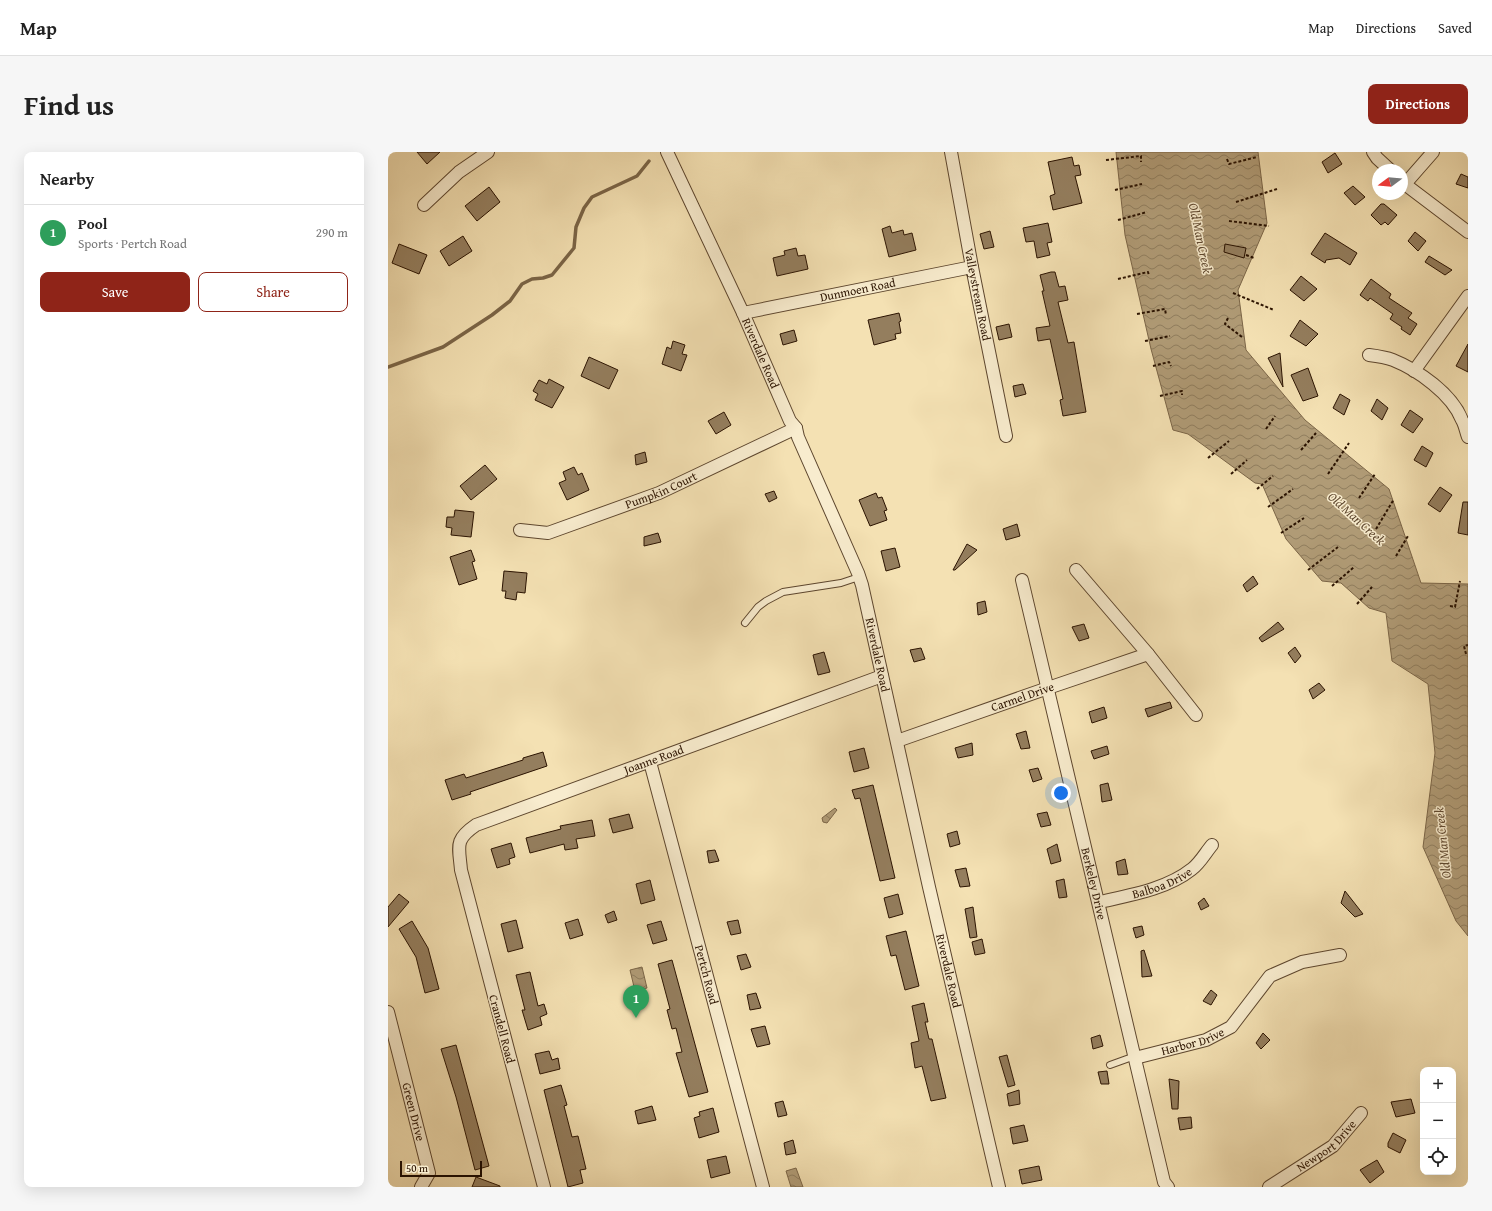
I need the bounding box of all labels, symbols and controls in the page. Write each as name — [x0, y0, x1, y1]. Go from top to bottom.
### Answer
text: Map — [20, 14, 57, 42]
text: Map — [1308, 18, 1334, 38]
text: Directions — [1356, 18, 1416, 38]
text: Saved — [1438, 18, 1472, 38]
text: Find us — [24, 84, 114, 125]
button: Directions — [1368, 84, 1468, 124]
north arrow — [1372, 164, 1408, 200]
text: Nearby — [40, 166, 94, 191]
water label: Old Man Creek — [1184, 201, 1217, 275]
text: Pool — [78, 213, 107, 234]
text: 1 — [50, 223, 56, 242]
text: 290 m — [316, 223, 348, 242]
text: Sports · Pertch Road — [78, 234, 187, 253]
street label: Valleystream Road — [961, 247, 996, 343]
button: Save — [40, 272, 190, 312]
button: Share — [198, 272, 348, 312]
street label: Dunmoen Road — [818, 273, 897, 305]
street label: Riverdale Road — [738, 315, 784, 392]
street label: Pumpkin Court — [623, 467, 700, 513]
water label: Old Man Creek — [1324, 487, 1390, 549]
street label: Riverdale Road — [862, 616, 895, 694]
street label: Carmel Drive — [989, 678, 1056, 715]
street label: Joanne Road — [620, 740, 686, 779]
your location — [1051, 783, 1071, 803]
water label: Old Man Creek — [1429, 806, 1456, 880]
street label: Berkeley Drive — [1077, 846, 1111, 922]
street label: Balboa Drive — [1130, 863, 1196, 902]
street label: Riverdale Road — [932, 932, 966, 1010]
street label: Pertch Road — [691, 943, 723, 1007]
pin: 1 — [623, 985, 649, 1018]
street label: Crandell Road — [485, 993, 520, 1066]
street label: Harbor Drive — [1159, 1023, 1227, 1059]
map controls — [1420, 1067, 1456, 1175]
button: + — [1420, 1067, 1456, 1103]
street label: Green Drive — [398, 1081, 430, 1143]
button: − — [1420, 1103, 1456, 1139]
street label: Newport Drive — [1293, 1116, 1360, 1175]
button: locate — [1420, 1139, 1456, 1175]
scale bar — [400, 1159, 482, 1178]
text: 50 m — [406, 1160, 428, 1176]

